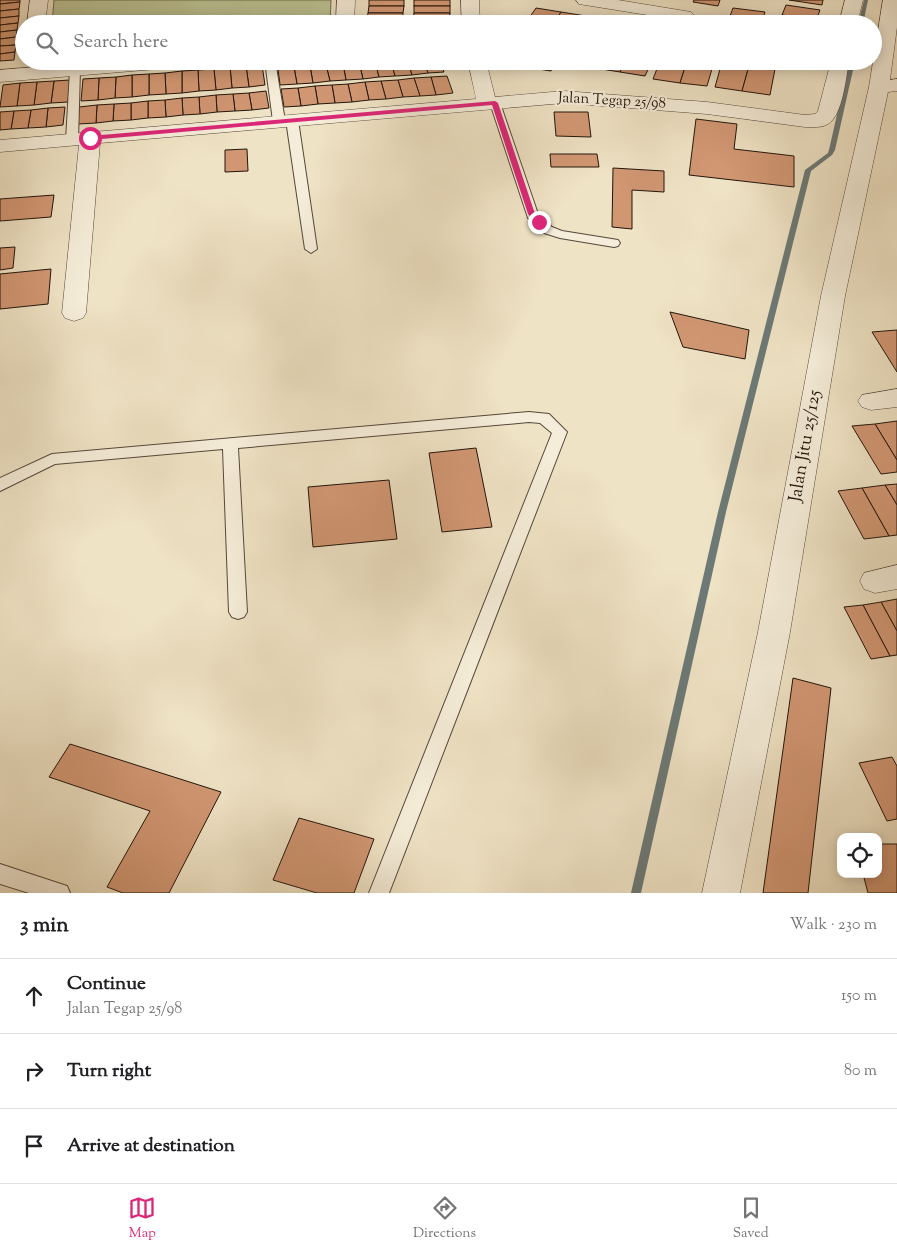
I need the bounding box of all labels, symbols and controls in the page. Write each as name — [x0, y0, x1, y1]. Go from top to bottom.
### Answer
search box — [15, 15, 882, 70]
icon: search — [33, 29, 61, 57]
text: Search here — [73, 29, 168, 56]
street label: Jalan Tegap 25/98 — [556, 88, 667, 114]
route start — [79, 127, 102, 150]
route end — [528, 211, 551, 234]
street label: Jalan Jitu 25/125 — [783, 388, 829, 505]
map controls — [837, 833, 882, 878]
button: locate — [837, 833, 882, 878]
text: 3 min — [20, 911, 69, 941]
text: Walk · 230 m — [790, 914, 877, 937]
text: Continue — [67, 971, 146, 998]
icon: ahead — [20, 982, 48, 1010]
text: 150 m — [841, 985, 877, 1008]
text: Jalan Tegap 25/98 — [67, 998, 182, 1021]
icon: right — [20, 1057, 48, 1085]
text: Turn right — [67, 1058, 151, 1085]
text: 80 m — [844, 1060, 877, 1083]
icon: arrive — [20, 1132, 48, 1160]
text: Arrive at destination — [67, 1133, 235, 1160]
tab: Map — [128, 1194, 156, 1244]
tab: Directions — [413, 1194, 476, 1244]
tab: Saved — [733, 1194, 769, 1244]

